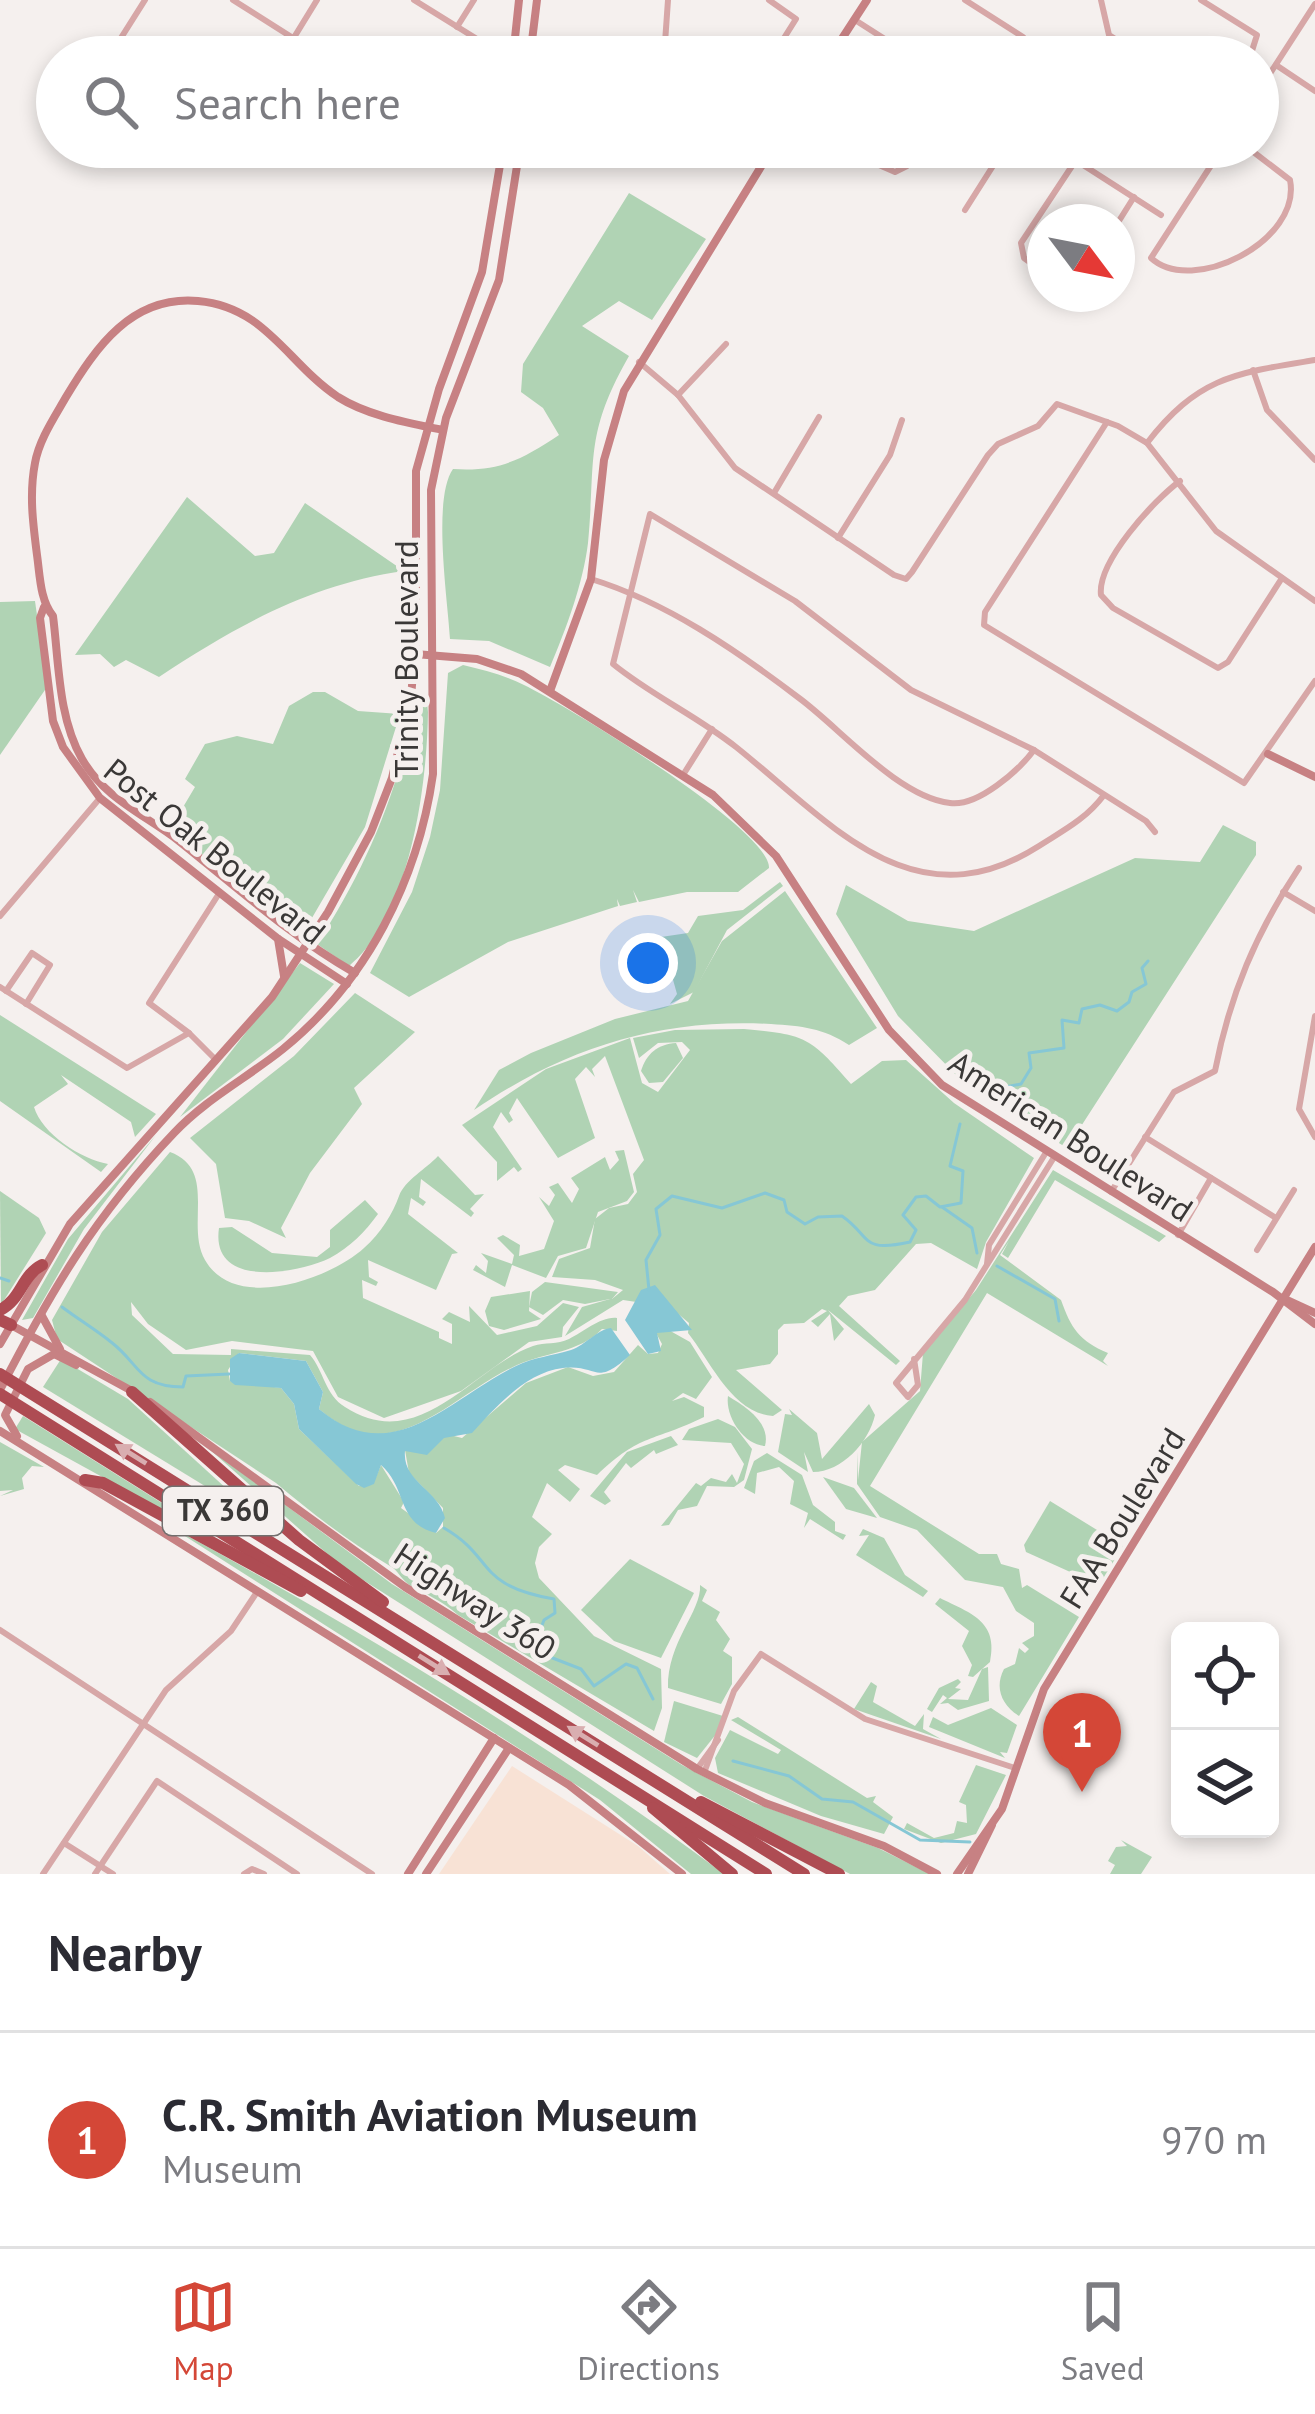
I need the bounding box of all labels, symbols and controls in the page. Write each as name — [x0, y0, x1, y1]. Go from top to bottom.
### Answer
search box — [36, 36, 1279, 168]
icon: search — [78, 69, 144, 135]
text: Search here — [174, 73, 401, 131]
north arrow — [1027, 204, 1135, 312]
street label: Trinity Boulevard — [384, 540, 427, 778]
street label: Post Oak Boulevard — [96, 748, 335, 953]
your location — [618, 933, 678, 993]
street label: American Boulevard — [941, 1041, 1202, 1231]
street label: FAA Boulevard — [1049, 1419, 1194, 1616]
one-way arrow — [114, 1444, 148, 1465]
road number: TX 360 — [163, 1487, 283, 1535]
street label: Highway 360 — [386, 1532, 564, 1669]
map controls — [1171, 1622, 1279, 1838]
button: locate — [1171, 1622, 1279, 1730]
one-way arrow — [417, 1654, 451, 1675]
pin: 1 — [1043, 1693, 1121, 1792]
one-way arrow — [567, 1726, 599, 1748]
button: layers — [1171, 1730, 1279, 1838]
text: Nearby — [48, 1919, 202, 1985]
text: C.R. Smith Aviation Museum — [162, 2085, 698, 2143]
text: 1 — [76, 2114, 98, 2165]
text: 970 m — [1161, 2114, 1267, 2165]
text: Museum — [162, 2143, 303, 2194]
tab: Map — [170, 2274, 236, 2389]
tab: Directions — [577, 2274, 720, 2389]
tab: Saved — [1061, 2274, 1145, 2389]

